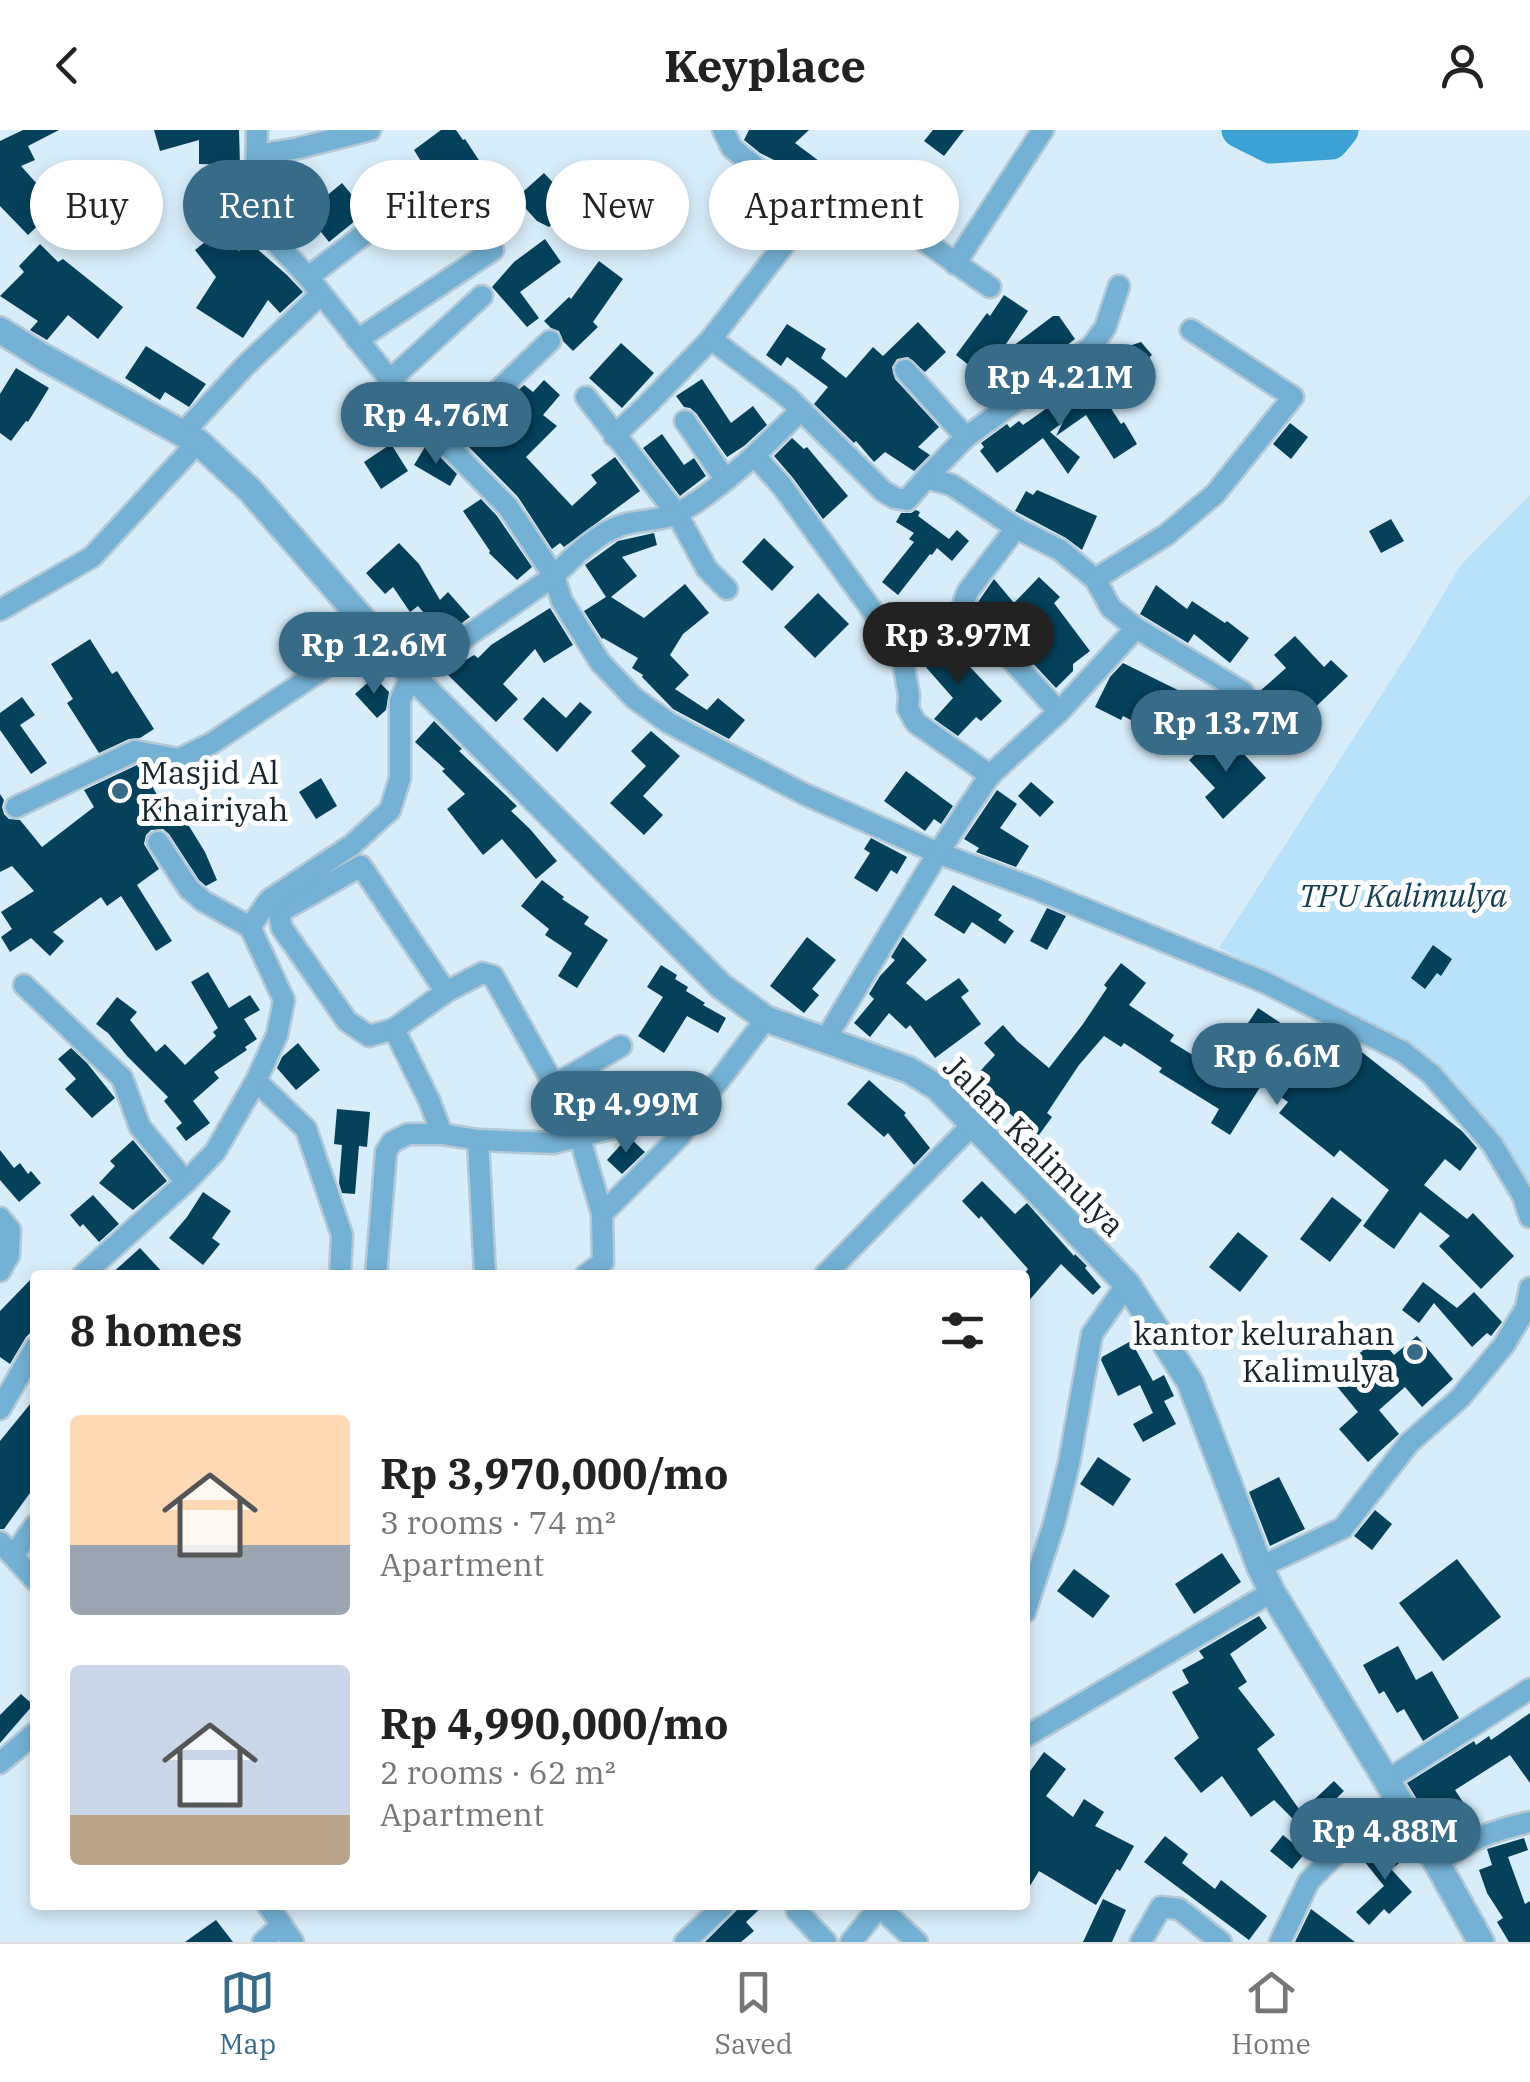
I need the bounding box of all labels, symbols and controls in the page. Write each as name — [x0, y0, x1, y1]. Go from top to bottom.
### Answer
text: Keyplace — [664, 36, 866, 94]
icon: back — [40, 38, 95, 93]
icon: person — [1435, 38, 1490, 93]
chip: Buy — [30, 160, 163, 250]
chip: Rent — [183, 160, 330, 250]
chip: Filters — [350, 160, 526, 250]
chip: New — [546, 160, 689, 250]
chip: Apartment — [709, 160, 959, 250]
pin: Rp 4.21M — [957, 344, 1163, 429]
text: Rp 4.21M — [987, 355, 1133, 397]
pin: Rp 4.76M — [333, 382, 539, 467]
text: Rp 4.76M — [363, 393, 509, 435]
pin: Rp 3.97M — [855, 602, 1061, 687]
pin: Rp 12.6M — [271, 612, 477, 697]
text: Rp 3.97M — [885, 613, 1031, 655]
text: Rp 12.6M — [301, 623, 447, 665]
pin: Rp 13.7M — [1123, 690, 1329, 775]
text: Rp 13.7M — [1153, 701, 1299, 743]
place label: Masjid Al Khairiyah — [140, 751, 289, 830]
marker: Masjid Al Khairiyah — [109, 780, 131, 802]
park label: TPU Kalimulya — [1299, 874, 1508, 916]
pin: Rp 6.6M — [1185, 1023, 1369, 1108]
text: Rp 6.6M — [1213, 1034, 1341, 1076]
street label: Jalan Kalimulya — [935, 1046, 1134, 1245]
pin: Rp 4.99M — [523, 1071, 729, 1156]
text: Rp 4.99M — [553, 1082, 699, 1124]
text: 8 homes — [70, 1303, 243, 1358]
icon: filters — [935, 1303, 990, 1358]
place label: kantor kelurahan Kalimulya — [1133, 1312, 1395, 1391]
marker: kantor kelurahan Kalimulya — [1404, 1341, 1426, 1363]
text: Rp 3,970,000/mo — [380, 1446, 728, 1501]
icon: home — [150, 1455, 270, 1575]
text: 3 rooms · 74 m² — [380, 1501, 616, 1543]
text: Apartment — [380, 1543, 544, 1585]
text: Rp 4,990,000/mo — [380, 1696, 728, 1751]
icon: home — [150, 1705, 270, 1825]
text: 2 rooms · 62 m² — [380, 1751, 616, 1793]
text: Apartment — [380, 1793, 544, 1835]
pin: Rp 4.88M — [1282, 1798, 1488, 1883]
text: Rp 4.88M — [1312, 1809, 1458, 1851]
tab: Map — [219, 1965, 276, 2062]
tab: Saved — [714, 1965, 793, 2062]
tab: Home — [1231, 1965, 1311, 2062]

